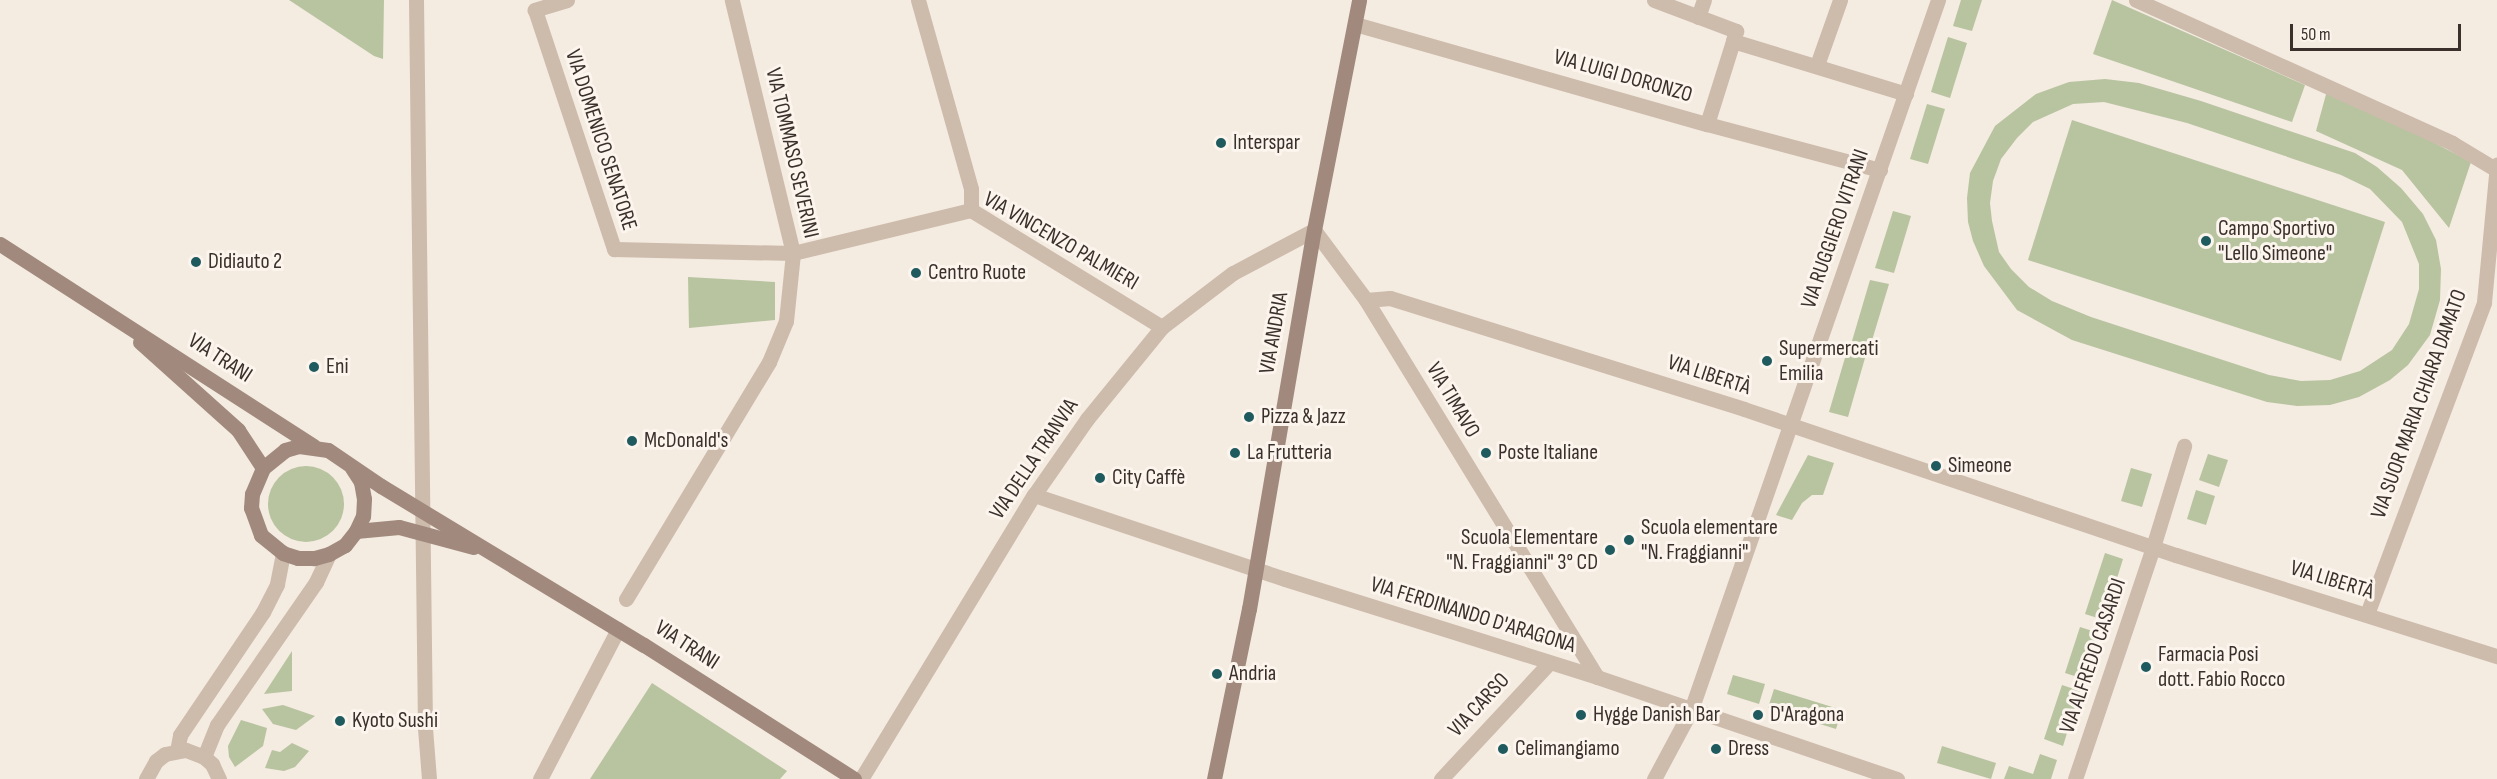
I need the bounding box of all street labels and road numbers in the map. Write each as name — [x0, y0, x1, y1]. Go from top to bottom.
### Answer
street label: VIA LUIGI DORONZO — [1551, 44, 1695, 108]
street label: VIA DOMENICO SENATORE — [559, 46, 643, 234]
street label: VIA TOMMASO SEVERINI — [760, 65, 824, 241]
street label: VIA RUGGIERO VITRANI — [1795, 146, 1875, 312]
street label: VIA VINCENZO PALMIERI — [979, 186, 1143, 296]
street label: VIA SUOR MARIA CHIARA DAMATO — [2365, 286, 2473, 522]
street label: VIA ANDRIA — [1254, 290, 1294, 376]
street label: VIA TRANI — [183, 328, 257, 388]
street label: VIA LIBERTÀ — [1664, 349, 1754, 401]
street label: VIA TIMAVO — [1420, 358, 1486, 442]
street label: VIA DELLA TRANVIA — [984, 394, 1084, 524]
street label: VIA LIBERTÀ — [2287, 555, 2377, 605]
street label: VIA FERDINANDO D'ARAGONA — [1367, 571, 1579, 659]
street label: VIA ALFREDO CASARDI — [2054, 575, 2132, 737]
street label: VIA TRANI — [650, 615, 724, 675]
street label: VIA CARSO — [1443, 668, 1515, 742]

